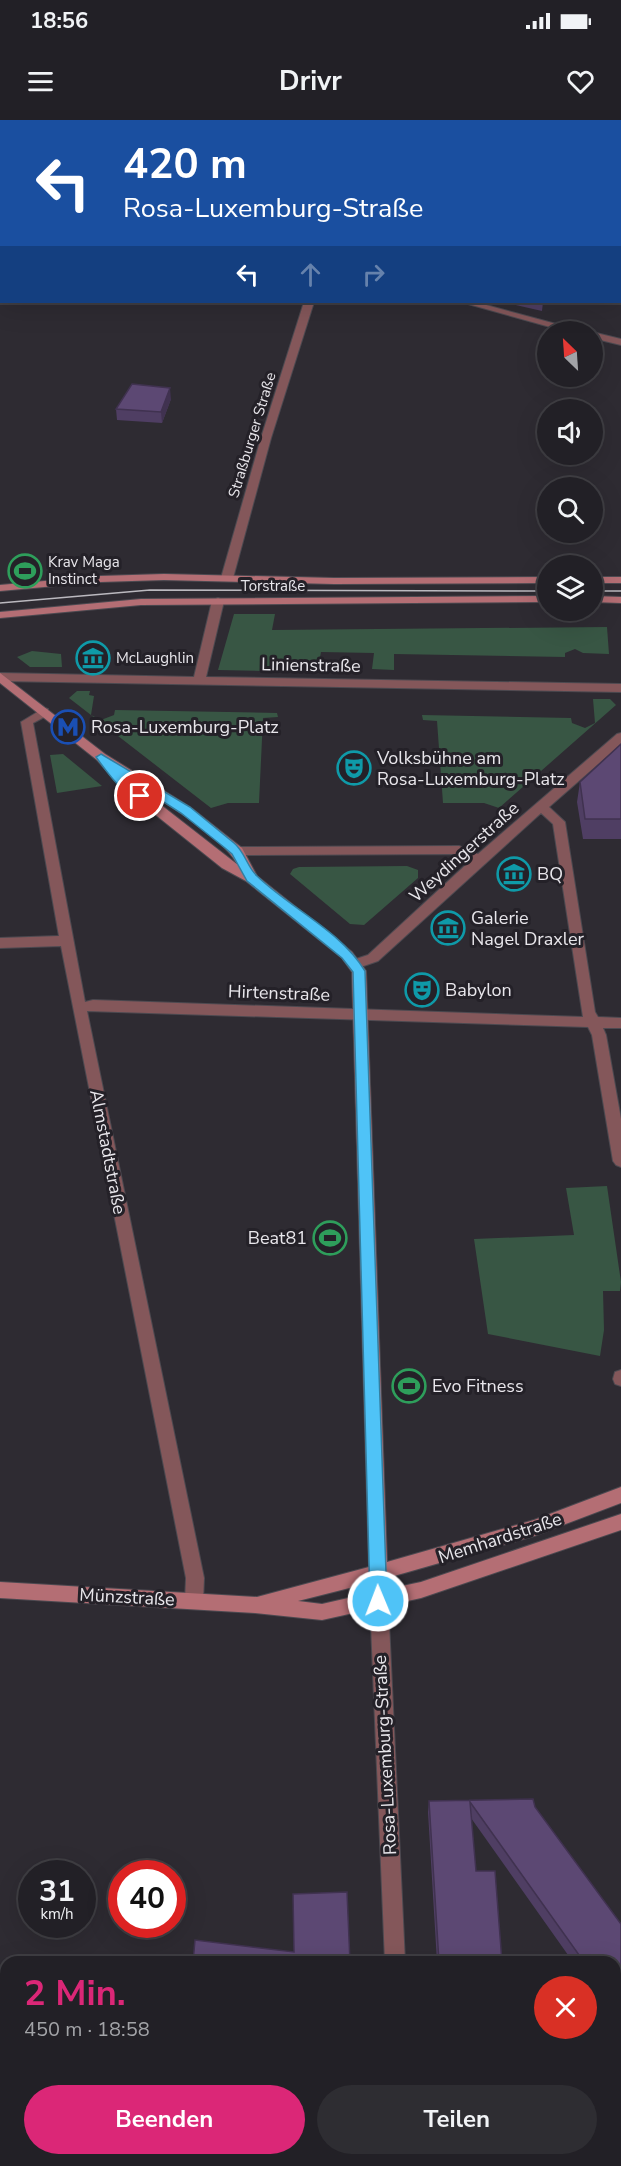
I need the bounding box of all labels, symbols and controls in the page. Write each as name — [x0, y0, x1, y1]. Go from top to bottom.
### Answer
text: 18:56 — [30, 6, 88, 36]
text: Drivr — [279, 63, 342, 100]
icon: menu — [24, 65, 57, 98]
icon: heart — [564, 65, 597, 98]
text: 420 m — [123, 136, 247, 193]
icon: left — [24, 144, 102, 222]
text: Rosa-Luxemburg-Straße — [123, 190, 423, 227]
icon: left — [231, 258, 264, 291]
icon: ahead — [294, 258, 327, 291]
icon: right — [357, 258, 390, 291]
north arrow — [537, 321, 603, 387]
map controls — [537, 321, 603, 621]
street label: Straßburger Straße — [223, 370, 281, 500]
button: sound — [537, 399, 603, 465]
button: search — [537, 477, 603, 543]
place label: Krav Maga Instinct — [48, 552, 120, 589]
sports icon: Krav Maga Instinct — [7, 553, 43, 589]
button: layers — [537, 555, 603, 621]
street label: Torstraße — [241, 576, 305, 596]
museum icon: McLaughlin — [75, 640, 111, 676]
place label: McLaughlin — [116, 648, 194, 668]
street label: Linienstraße — [261, 652, 361, 678]
metro station icon: Rosa-Luxemburg-Platz — [50, 709, 86, 745]
place label: Rosa-Luxemburg-Platz — [91, 715, 279, 739]
place label: Volksbühne am Rosa-Luxemburg-Platz — [376, 746, 565, 791]
theatre icon: Volksbühne am Rosa-Luxemburg-Platz — [336, 750, 372, 786]
pin — [114, 770, 165, 821]
icon: arrive — [123, 779, 156, 812]
street label: Weydingerstraße — [404, 796, 524, 908]
museum icon: BQ — [496, 856, 532, 892]
place label: BQ — [537, 862, 563, 886]
place label: Galerie Nagel Draxler — [471, 906, 584, 951]
museum icon: Galerie Nagel Draxler — [430, 910, 466, 946]
theatre icon: Babylon — [404, 972, 440, 1008]
place label: Babylon — [445, 978, 512, 1002]
street label: Hirtenstraße — [228, 979, 330, 1007]
street label: Almstadtstraße — [84, 1088, 132, 1216]
sports icon: Beat81 — [312, 1220, 348, 1256]
place label: Beat81 — [248, 1226, 307, 1250]
sports icon: Evo Fitness — [391, 1368, 427, 1404]
place label: Evo Fitness — [432, 1374, 524, 1398]
street label: Memhardstraße — [435, 1507, 565, 1569]
position arrow — [346, 1569, 410, 1633]
street label: Münzstraße — [79, 1583, 175, 1611]
street label: Rosa-Luxemburg-Straße — [368, 1654, 402, 1856]
speed limit sign: 40 — [108, 1860, 186, 1938]
text: 31 — [39, 1871, 75, 1912]
text: km/h — [40, 1904, 74, 1924]
text: 2 Min. — [24, 1969, 126, 2018]
button: close — [534, 1976, 597, 2039]
text: 450 m · 18:58 — [24, 2016, 150, 2043]
button: Beenden — [24, 2085, 305, 2154]
button: Teilen — [317, 2085, 597, 2154]

